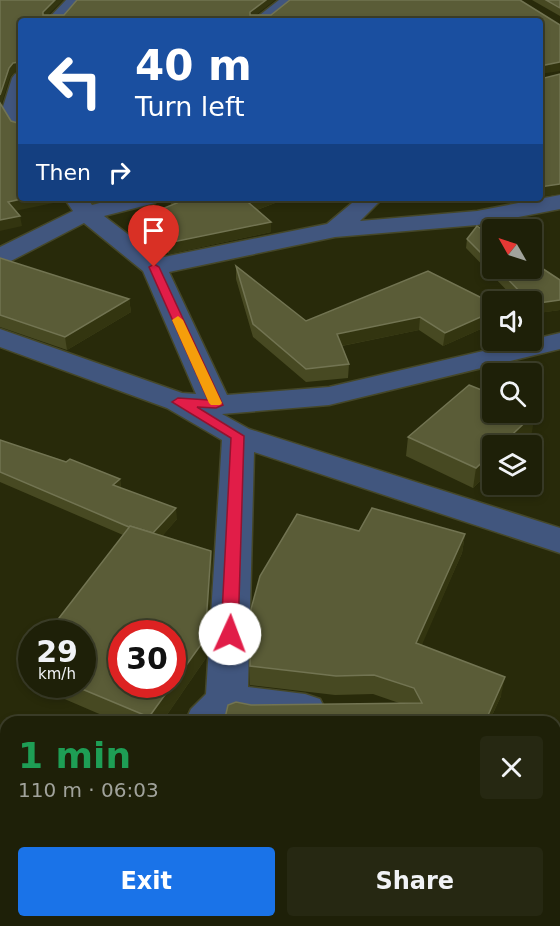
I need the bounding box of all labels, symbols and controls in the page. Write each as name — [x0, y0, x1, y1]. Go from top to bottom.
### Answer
text: 40 m — [135, 41, 252, 90]
icon: left — [36, 42, 114, 120]
text: Turn left — [135, 91, 245, 122]
icon: right — [103, 156, 136, 189]
text: Then — [36, 160, 91, 185]
pin — [128, 205, 179, 267]
icon: arrive — [137, 214, 170, 247]
north arrow — [482, 219, 542, 279]
map controls — [482, 219, 542, 495]
button: sound — [482, 291, 542, 351]
button: search — [482, 363, 542, 423]
button: layers — [482, 435, 542, 495]
position arrow — [198, 602, 262, 666]
speed limit sign: 30 — [108, 620, 186, 698]
text: 29 — [36, 634, 78, 669]
text: km/h — [38, 665, 76, 683]
text: 1 min — [18, 735, 131, 776]
button: close — [480, 736, 543, 799]
text: 110 m · 06:03 — [18, 778, 159, 802]
button: Exit — [18, 847, 275, 916]
button: Share — [287, 847, 543, 916]

